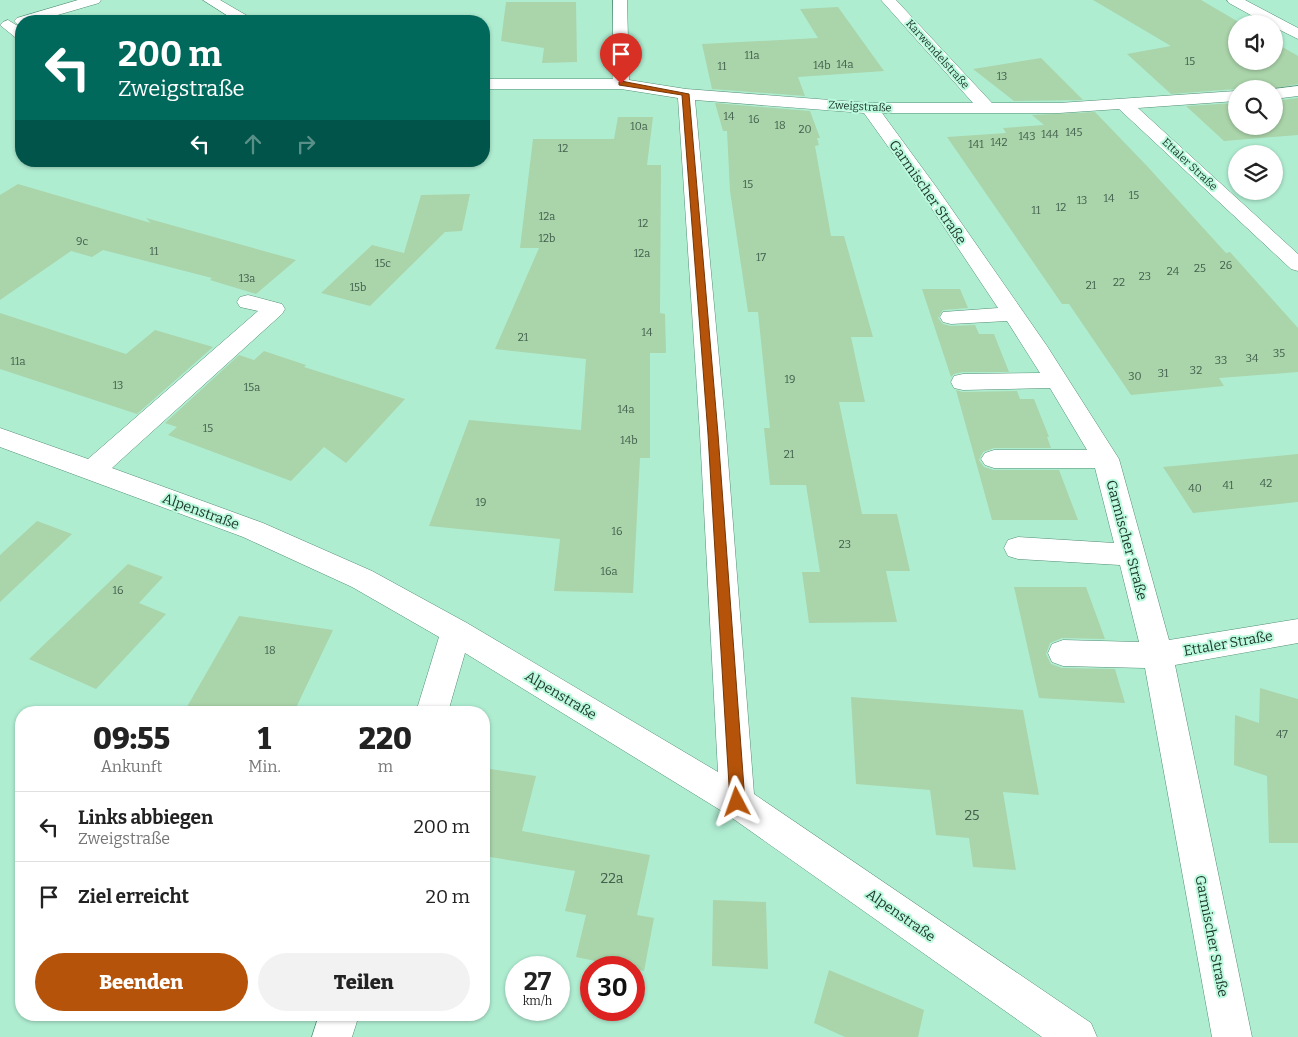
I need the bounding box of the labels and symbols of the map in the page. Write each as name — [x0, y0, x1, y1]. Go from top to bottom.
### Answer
street label: Karwendelstraße — [903, 17, 972, 92]
pin — [600, 33, 642, 84]
house number: 11a — [745, 49, 759, 62]
house number: 15 — [1185, 55, 1195, 68]
house number: 14a — [837, 58, 853, 71]
house number: 14b — [813, 59, 831, 72]
house number: 11 — [718, 60, 727, 73]
house number: 13 — [997, 70, 1007, 83]
street label: Zweigstraße — [828, 98, 892, 115]
house number: 14 — [724, 110, 735, 123]
house number: 16 — [749, 113, 759, 126]
house number: 18 — [774, 119, 786, 132]
house number: 10a — [630, 120, 648, 133]
house number: 20 — [798, 123, 812, 136]
house number: 145 — [1066, 126, 1083, 139]
house number: 144 — [1041, 128, 1059, 141]
house number: 143 — [1018, 130, 1036, 143]
street label: Ettaler Straße — [1159, 135, 1220, 193]
house number: 142 — [991, 136, 1007, 149]
street label: Garmischer Straße — [885, 137, 970, 248]
house number: 141 — [968, 138, 984, 151]
house number: 12 — [558, 142, 568, 155]
house number: 15 — [743, 178, 753, 191]
house number: 15 — [1129, 189, 1139, 202]
house number: 14 — [1104, 192, 1115, 205]
house number: 13 — [1077, 194, 1087, 207]
house number: 12 — [1056, 201, 1066, 214]
house number: 11 — [1032, 204, 1041, 217]
house number: 12a — [539, 210, 555, 223]
house number: 12 — [638, 217, 648, 230]
house number: 12b — [539, 232, 555, 245]
house number: 9c — [76, 235, 88, 248]
house number: 11 — [150, 245, 159, 258]
house number: 12a — [634, 247, 650, 260]
house number: 17 — [756, 251, 766, 264]
house number: 15c — [375, 257, 391, 270]
house number: 26 — [1220, 259, 1232, 272]
house number: 25 — [1194, 262, 1206, 275]
house number: 24 — [1167, 265, 1180, 278]
house number: 23 — [1139, 270, 1151, 283]
house number: 13a — [239, 272, 255, 285]
house number: 22 — [1113, 276, 1125, 289]
house number: 21 — [1086, 279, 1097, 292]
house number: 15b — [350, 281, 366, 294]
house number: 14 — [642, 326, 653, 339]
house number: 21 — [518, 331, 529, 344]
house number: 35 — [1273, 347, 1285, 360]
house number: 34 — [1246, 352, 1259, 365]
house number: 33 — [1215, 354, 1227, 367]
house number: 11a — [11, 355, 25, 368]
house number: 32 — [1190, 364, 1202, 377]
house number: 31 — [1158, 367, 1169, 380]
house number: 30 — [1128, 370, 1142, 383]
house number: 19 — [785, 373, 795, 386]
house number: 13 — [113, 379, 123, 392]
house number: 15a — [244, 381, 260, 394]
house number: 14a — [618, 403, 634, 416]
house number: 15 — [203, 422, 213, 435]
house number: 14b — [620, 434, 638, 447]
house number: 21 — [784, 448, 795, 461]
house number: 42 — [1260, 477, 1272, 490]
street label: Garmischer Straße — [1102, 478, 1151, 602]
house number: 41 — [1223, 479, 1234, 492]
house number: 40 — [1188, 482, 1202, 495]
street label: Alpenstraße — [160, 490, 242, 533]
house number: 19 — [476, 496, 486, 509]
house number: 16 — [612, 525, 622, 538]
house number: 23 — [839, 538, 851, 551]
house number: 16a — [601, 565, 617, 578]
house number: 16 — [113, 584, 123, 597]
street label: Ettaler Straße — [1182, 627, 1274, 660]
house number: 18 — [264, 644, 276, 657]
street label: Alpenstraße — [522, 667, 600, 723]
house number: 47 — [1276, 728, 1288, 741]
position arrow — [710, 775, 762, 827]
house number: 25 — [964, 807, 980, 824]
house number: 22a — [601, 870, 624, 887]
street label: Garmischer Straße — [1191, 874, 1232, 998]
street label: Alpenstraße — [863, 885, 939, 945]
speed limit sign: 30 — [580, 956, 645, 1021]

